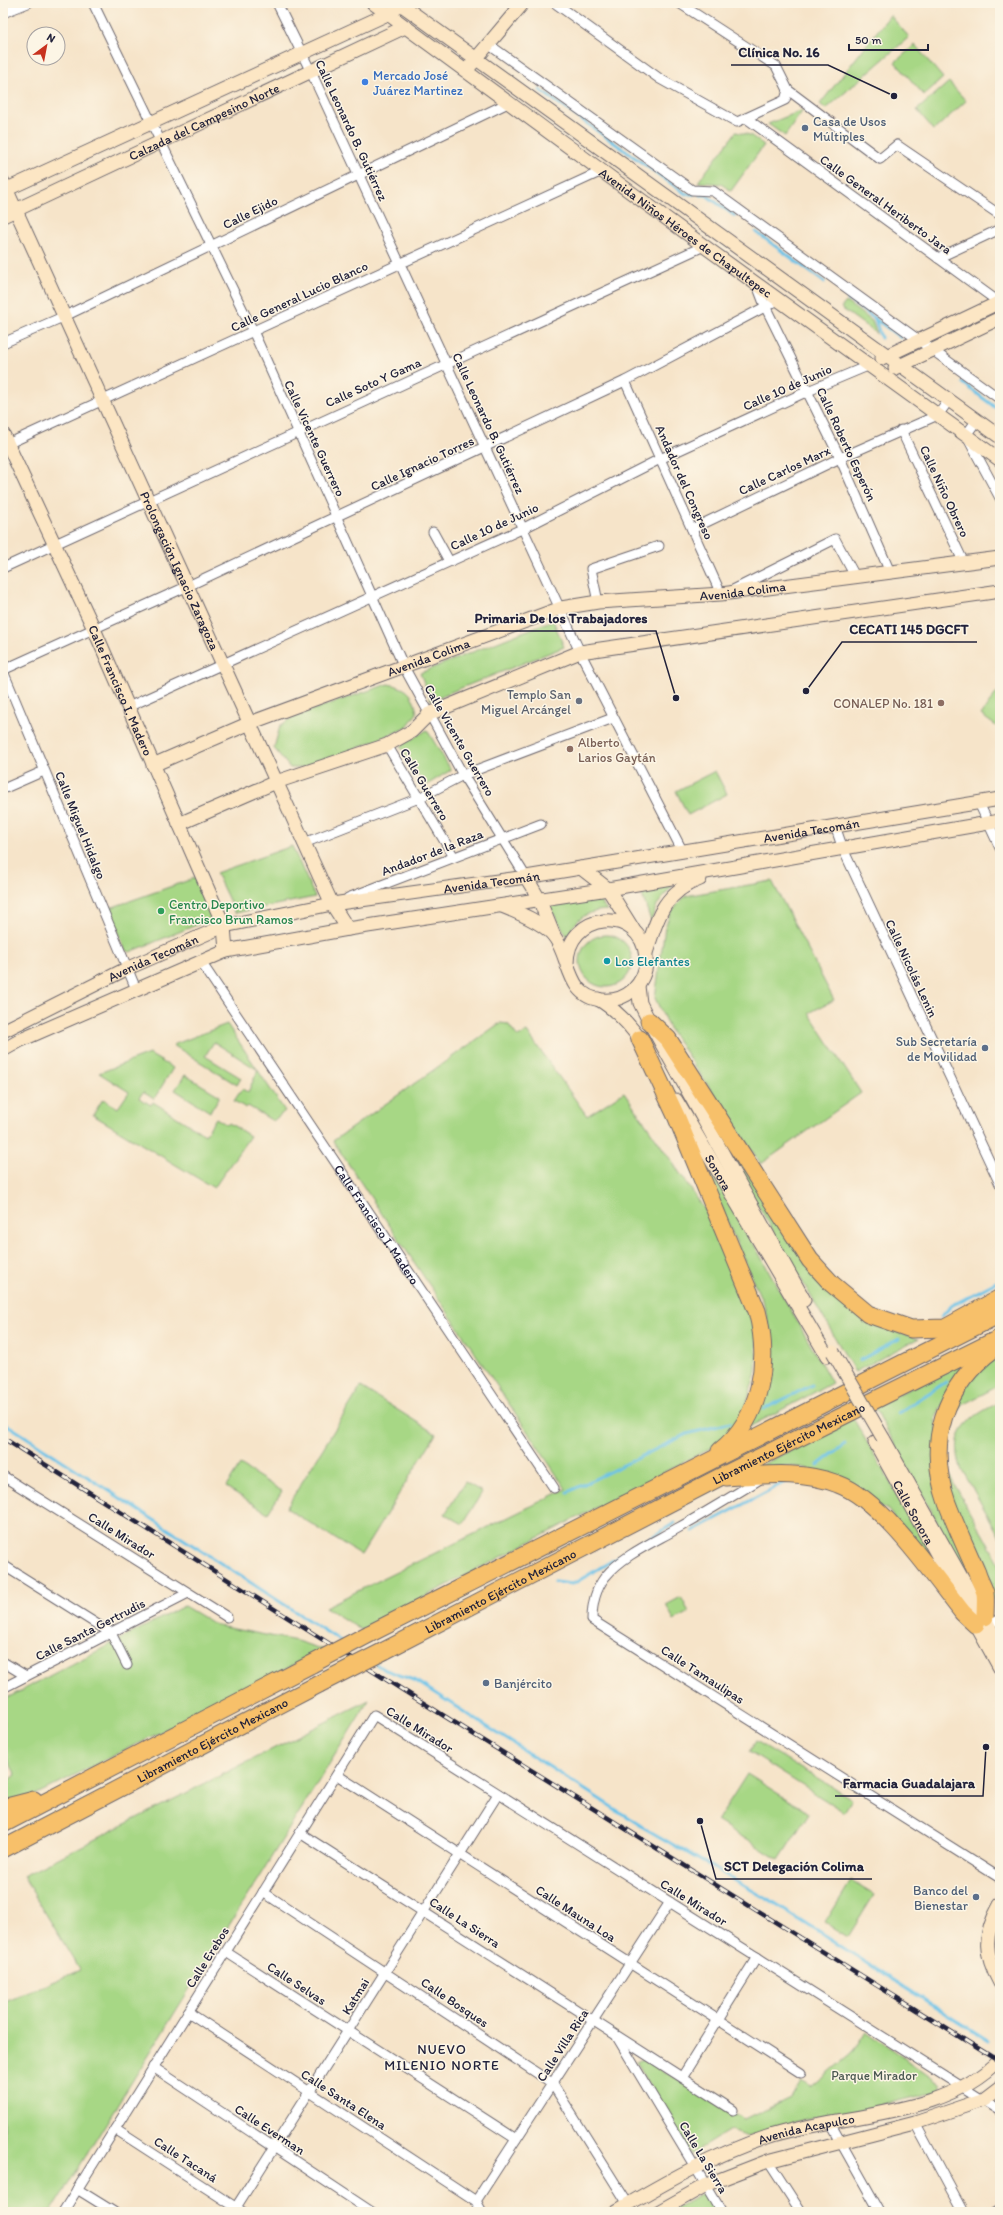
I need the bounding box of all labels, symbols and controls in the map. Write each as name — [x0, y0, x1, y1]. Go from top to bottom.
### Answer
north arrow — [26, 26, 66, 66]
scale bar — [849, 26, 928, 52]
text: N — [44, 30, 58, 45]
text: 50 m — [855, 33, 881, 47]
callout: Clínica No. 16 — [731, 39, 828, 65]
text: Clínica No. 16 — [738, 44, 820, 61]
street label: Calle Leonardo B. Gutiérrez — [312, 57, 391, 203]
place label: Mercado José Juárez Martinez — [373, 68, 463, 98]
marker: Mercado José Juárez Martinez — [360, 77, 370, 87]
street label: Calzada del Campesino Norte — [127, 80, 282, 164]
place label: Casa de Usos Múltiples — [813, 114, 887, 144]
marker: Casa de Usos Múltiples — [800, 123, 810, 133]
street label: Calle General Heriberto Jara — [817, 152, 955, 258]
street label: Avenida Niños Héroes de Chapultepec — [596, 165, 775, 301]
street label: Calle Ejido — [220, 193, 280, 232]
street label: Calle General Lucio Blanco — [228, 258, 370, 335]
street label: Calle Leonardo B. Gutiérrez — [449, 350, 528, 496]
street label: Calle Soto Y Gama — [323, 354, 424, 410]
street label: Calle 10 de Junio — [741, 361, 834, 414]
street label: Calle Vicente Guerrero — [281, 378, 348, 499]
street label: Calle Roberto Esperón — [814, 385, 880, 504]
street label: Andador del Congreso — [653, 423, 717, 542]
street label: Calle Ignacio Torres — [368, 433, 476, 494]
street label: Calle Carlos Marx — [736, 442, 833, 498]
street label: Calle Niño Obrero — [917, 443, 973, 540]
street label: Prolongación Ignacio Zaragoza — [137, 489, 222, 653]
street label: Calle 10 de Junio — [448, 499, 541, 553]
street label: Avenida Colima — [699, 579, 787, 603]
callout: Primaria De los Trabajadores — [467, 605, 656, 631]
text: Primaria De los Trabajadores — [474, 610, 648, 627]
callout: CECATI 145 DGCFT — [842, 616, 977, 642]
text: CECATI 145 DGCFT — [849, 621, 969, 638]
street label: Calle Francisco I. Madero — [85, 623, 156, 758]
street label: Avenida Colima — [385, 635, 472, 680]
street label: Calle Vicente Guerrero — [421, 682, 498, 799]
place label: Templo San Miguel Arcángel — [481, 687, 572, 717]
marker: Templo San Miguel Arcángel — [574, 696, 584, 706]
place label: CONALEP No. 181 — [833, 696, 933, 711]
marker: CONALEP No. 181 — [936, 698, 946, 708]
place label: Alberto Larios Gaytán — [578, 735, 656, 765]
marker: Alberto Larios Gaytán — [565, 744, 575, 754]
street label: Calle Guerrero — [397, 745, 452, 824]
street label: Calle Miguel Hidalgo — [52, 769, 109, 882]
street label: Avenida Tecomán — [762, 815, 861, 846]
street label: Andador de la Raza — [379, 826, 485, 879]
street label: Avenida Tecomán — [442, 868, 541, 896]
place label: Centro Deportivo Francisco Brun Ramos — [169, 897, 294, 927]
marker: Centro Deportivo Francisco Brun Ramos — [156, 906, 166, 916]
street label: Calle Nicolás Lenin — [882, 917, 941, 1020]
street label: Avenida Tecomán — [106, 931, 201, 985]
place label: Los Elefantes — [615, 954, 690, 969]
marker: Los Elefantes — [602, 956, 612, 966]
place label: Sub Secretaría de Movilidad — [896, 1034, 978, 1064]
marker: Sub Secretaría de Movilidad — [980, 1043, 990, 1053]
street label: Sonora — [702, 1152, 735, 1194]
street label: Calle Francisco I. Madero — [331, 1162, 422, 1288]
street label: Libramiento Ejército Mexicano — [710, 1399, 868, 1488]
street label: Calle Sonora — [889, 1477, 937, 1548]
street label: Calle Mirador — [86, 1509, 158, 1562]
street label: Libramiento Ejército Mexicano — [422, 1546, 579, 1637]
street label: Calle Santa Gertrudis — [33, 1595, 148, 1664]
street label: Calle Tamaulipas — [658, 1642, 747, 1707]
place label: Banjército — [494, 1676, 552, 1691]
marker: Banjército — [481, 1678, 491, 1688]
street label: Libramiento Ejército Mexicano — [134, 1694, 291, 1786]
street label: Calle Mirador — [384, 1703, 456, 1756]
callout: Farmacia Guadalajara — [835, 1770, 983, 1796]
text: Farmacia Guadalajara — [843, 1775, 976, 1792]
callout: SCT Delegación Colima — [716, 1853, 872, 1879]
text: SCT Delegación Colima — [724, 1858, 865, 1875]
street label: Calle Mirador — [658, 1876, 730, 1929]
street label: Calle Mauna Loa — [533, 1882, 619, 1945]
place label: Banco del Bienestar — [913, 1883, 969, 1913]
marker: Banco del Bienestar — [971, 1892, 981, 1902]
street label: Calle La Sierra — [426, 1894, 503, 1951]
street label: Calle Erebos — [183, 1924, 232, 1991]
street label: Calle Selvas — [264, 1959, 329, 2008]
street label: Calle Bosques — [418, 1974, 491, 2031]
street label: Katmai — [338, 1975, 372, 2017]
street label: Calle Villa Rica — [533, 2006, 592, 2084]
district label: NUEVO MILENIO NORTE — [384, 2041, 500, 2074]
street label: Calle Santa Elena — [298, 2066, 389, 2133]
park label: Parque Mirador — [831, 2068, 917, 2083]
street label: Calle Everman — [232, 2101, 308, 2158]
street label: Avenida Acapulco — [756, 2111, 856, 2148]
street label: Calle La Sierra — [676, 2118, 731, 2196]
street label: Calle Tacaná — [151, 2133, 220, 2186]

